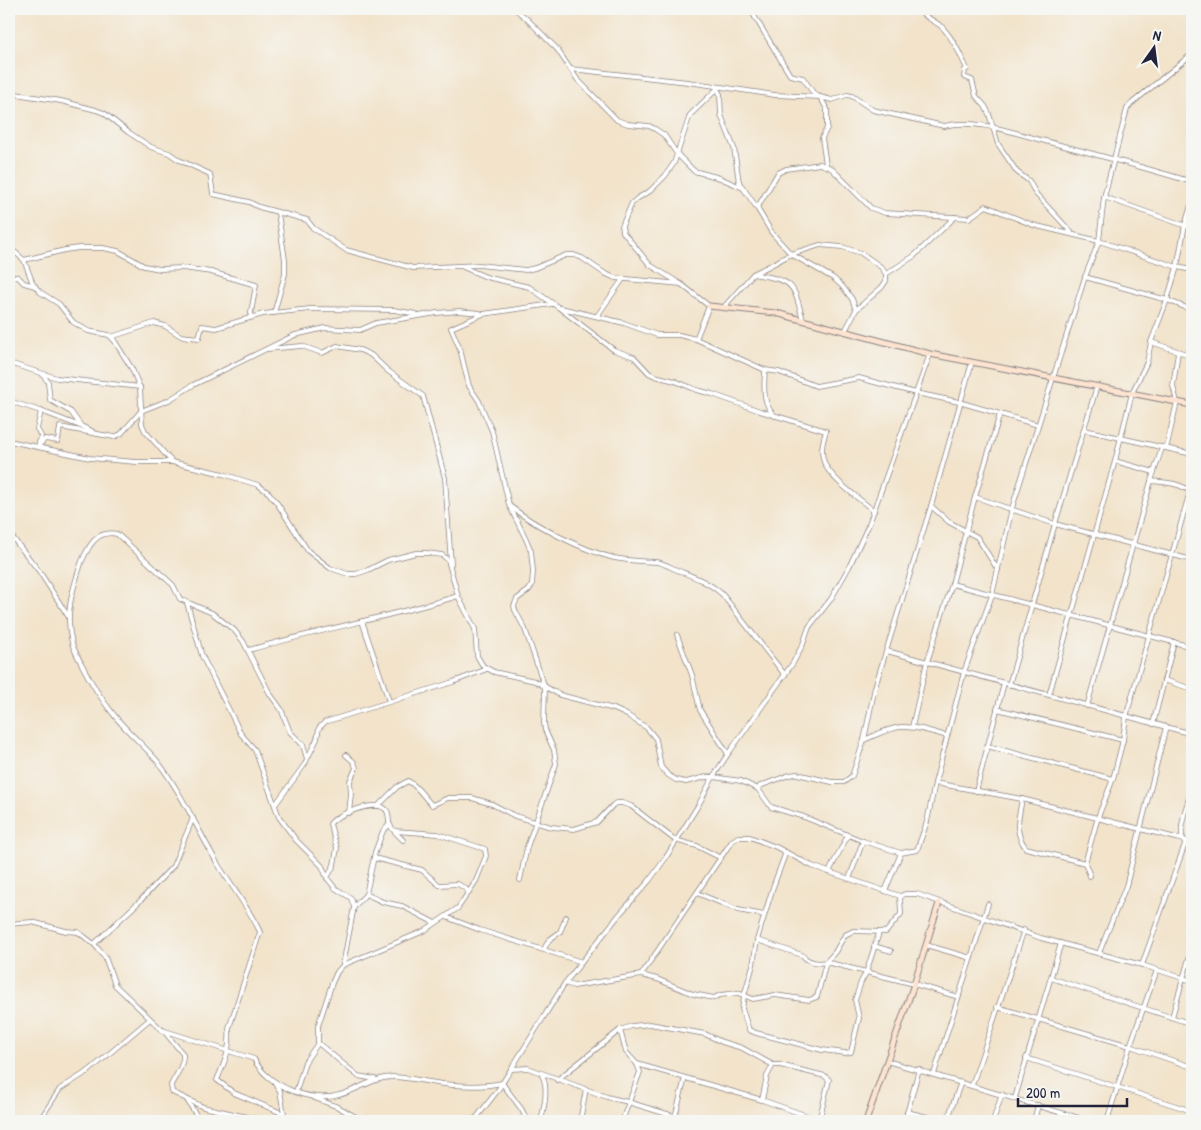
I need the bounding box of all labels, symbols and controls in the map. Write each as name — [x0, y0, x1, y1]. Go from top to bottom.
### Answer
north arrow — [1128, 22, 1178, 72]
text: N — [1151, 25, 1164, 45]
scale bar — [1018, 1075, 1127, 1107]
text: 200 m — [1026, 1082, 1060, 1103]

